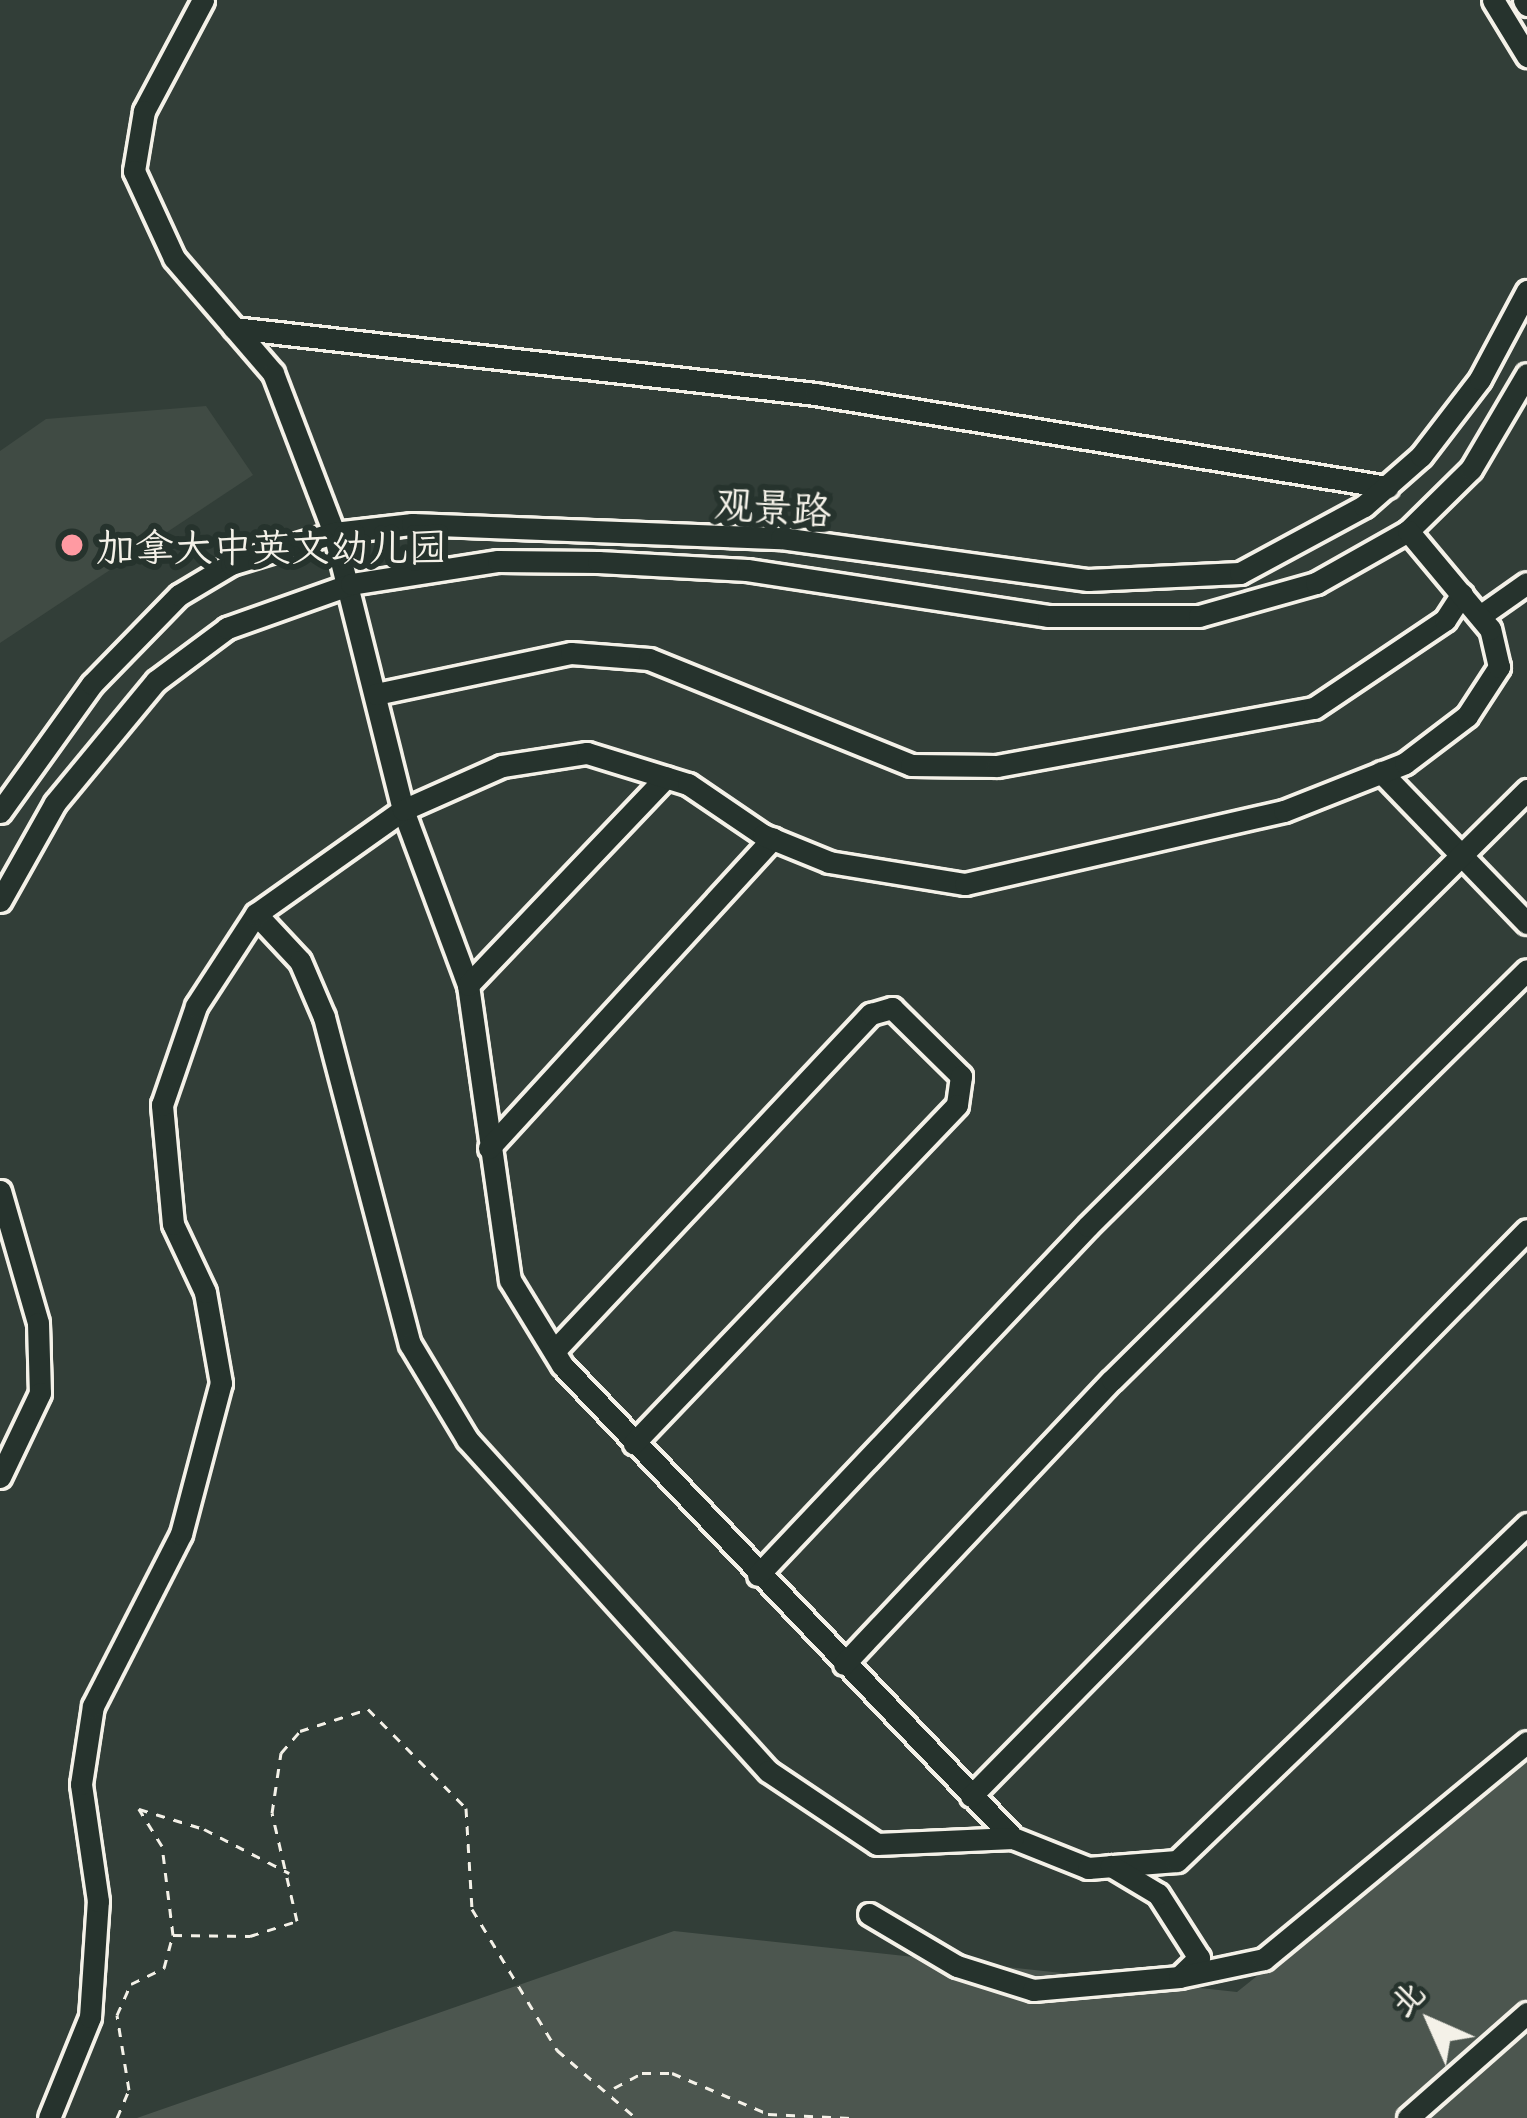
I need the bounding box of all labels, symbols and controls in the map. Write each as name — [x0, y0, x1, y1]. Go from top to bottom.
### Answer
street label: 观景路 — [713, 478, 833, 532]
place label: 加拿大中英文幼儿园 — [96, 522, 447, 568]
marker: 加拿大中英文幼儿园 — [59, 532, 85, 558]
north arrow — [1371, 1962, 1491, 2082]
text: 北 — [1376, 1967, 1435, 2026]

